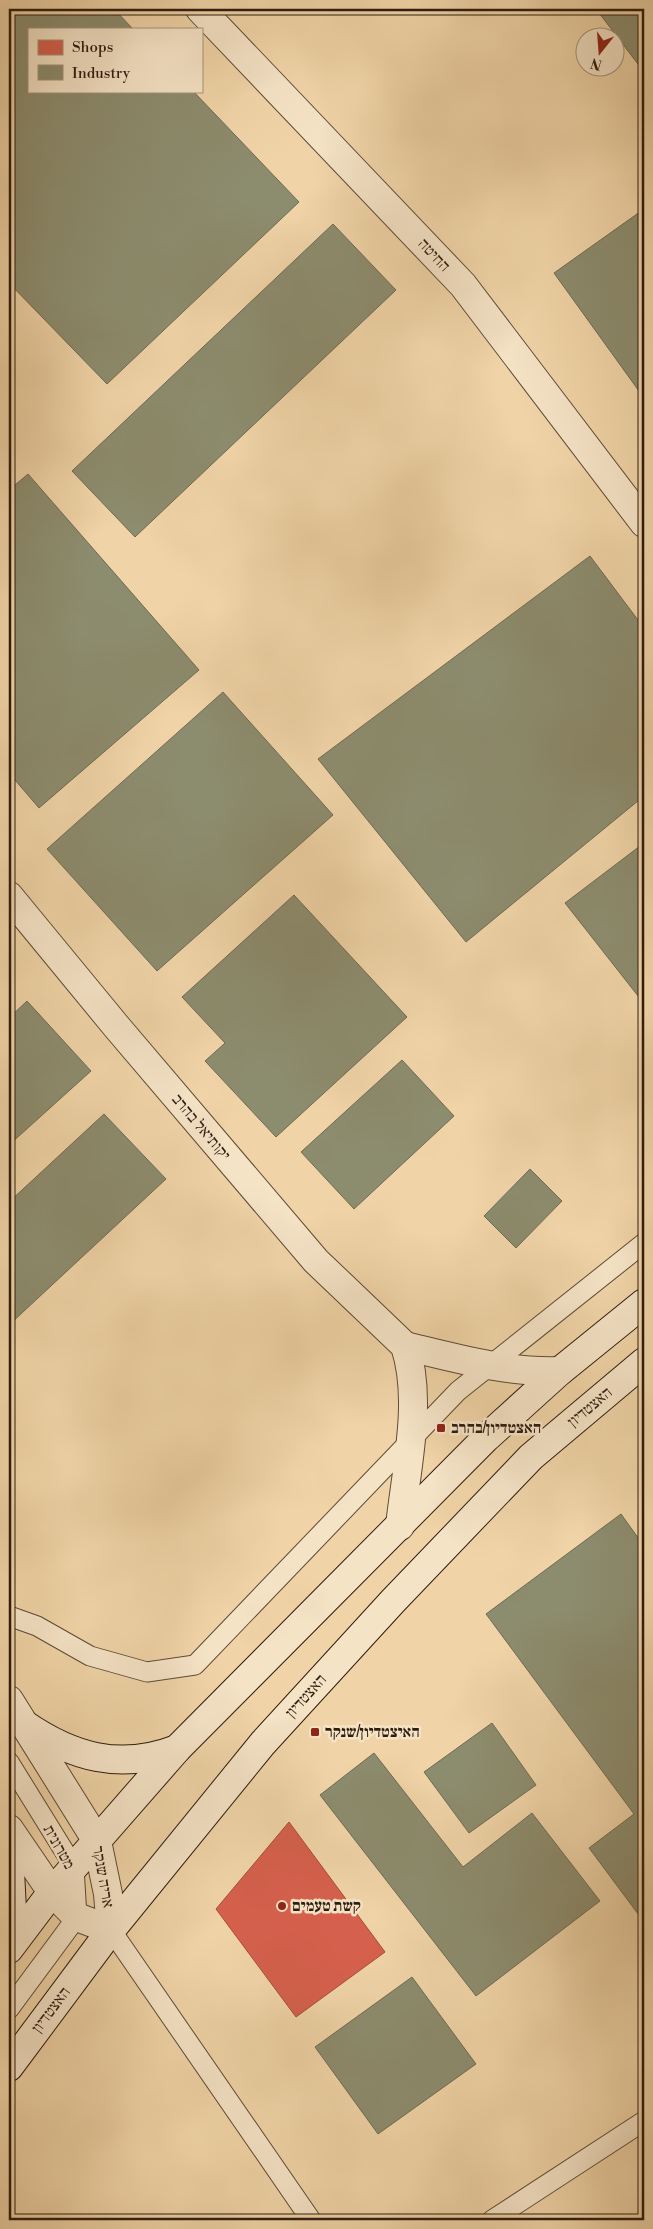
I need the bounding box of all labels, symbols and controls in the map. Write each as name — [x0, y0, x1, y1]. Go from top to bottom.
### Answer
legend — [28, 28, 202, 92]
north arrow — [576, 28, 626, 78]
text: Shops — [72, 38, 113, 57]
text: N — [589, 53, 604, 74]
text: Industry — [72, 64, 131, 83]
street label: החיטה — [414, 234, 454, 276]
street label: יקותיאל בהרב — [167, 1090, 235, 1164]
street label: האצטדיון — [563, 1382, 617, 1432]
place label: האצטדיון/בהרב — [451, 1418, 541, 1438]
marker: האצטדיון/בהרב — [435, 1422, 447, 1434]
street label: האצטדיון — [281, 1670, 331, 1722]
place label: האיצטדיון/שנקר — [325, 1722, 420, 1742]
marker: האיצטדיון/שנקר — [309, 1726, 321, 1738]
street label: מטרונית — [39, 1821, 79, 1873]
street label: אריה שנקר — [88, 1844, 118, 1910]
place label: קשת טעמים — [292, 1896, 361, 1916]
marker: קשת טעמים — [276, 1900, 288, 1912]
street label: האצטדיון — [27, 1983, 75, 2037]

